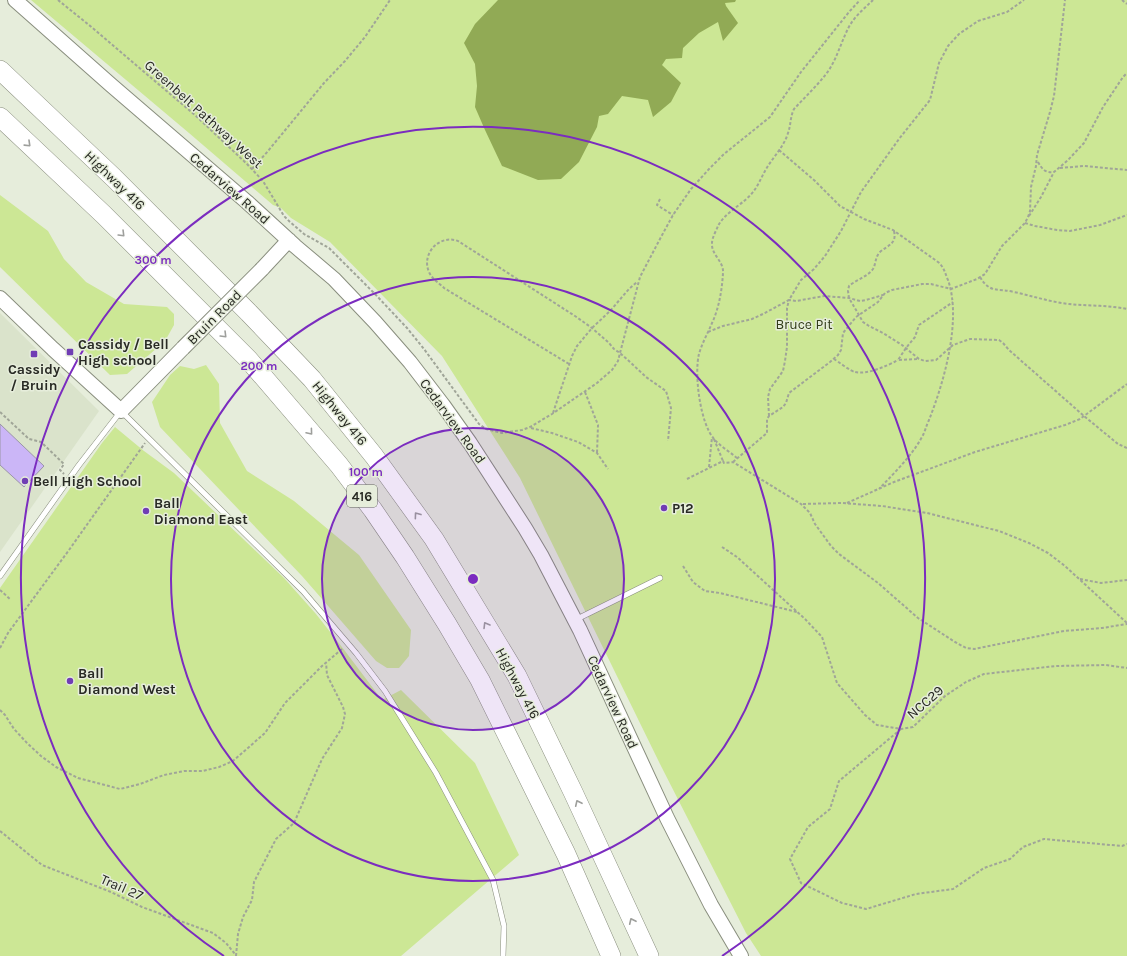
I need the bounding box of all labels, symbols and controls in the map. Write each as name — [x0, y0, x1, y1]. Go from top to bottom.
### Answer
street label: Greenbelt Pathway West — [141, 57, 266, 172]
one-way arrow — [23, 139, 31, 146]
street label: Highway 416 — [81, 147, 149, 214]
street label: Cedarview Road — [186, 149, 273, 228]
one-way arrow — [117, 229, 125, 237]
text: 300 m — [134, 253, 172, 267]
street label: Bruin Road — [183, 286, 245, 348]
park label: Bruce Pit — [775, 316, 833, 333]
one-way arrow — [219, 330, 227, 338]
place label: Cassidy / Bell High school — [78, 336, 169, 369]
marker: Cassidy / Bell High school — [65, 347, 75, 357]
marker: Cassidy / Bruin — [29, 349, 39, 359]
text: 200 m — [241, 359, 277, 373]
place label: Cassidy / Bruin — [8, 361, 60, 394]
street label: Cedarview Road — [416, 375, 489, 467]
street label: Highway 416 — [308, 378, 371, 449]
one-way arrow — [306, 428, 313, 435]
text: 100 m — [349, 465, 383, 479]
place label: Bell High School — [33, 473, 142, 490]
marker: Bell High School — [20, 476, 30, 486]
road number: 416 — [347, 485, 377, 507]
place label: Ball Diamond East — [154, 495, 248, 528]
place label: P12 — [672, 500, 694, 517]
marker: P12 — [659, 503, 669, 513]
marker: Ball Diamond East — [141, 506, 151, 516]
one-way arrow — [414, 512, 422, 519]
centre of rings — [466, 572, 480, 586]
one-way arrow — [484, 622, 491, 629]
street label: Highway 416 — [492, 645, 543, 722]
street label: Cedarview Road — [584, 653, 642, 752]
place label: Ball Diamond West — [78, 665, 176, 698]
marker: Ball Diamond West — [65, 676, 75, 686]
street label: NCC29 — [904, 682, 947, 723]
one-way arrow — [575, 799, 583, 807]
street label: Trail 27 — [98, 871, 146, 905]
one-way arrow — [629, 917, 637, 925]

